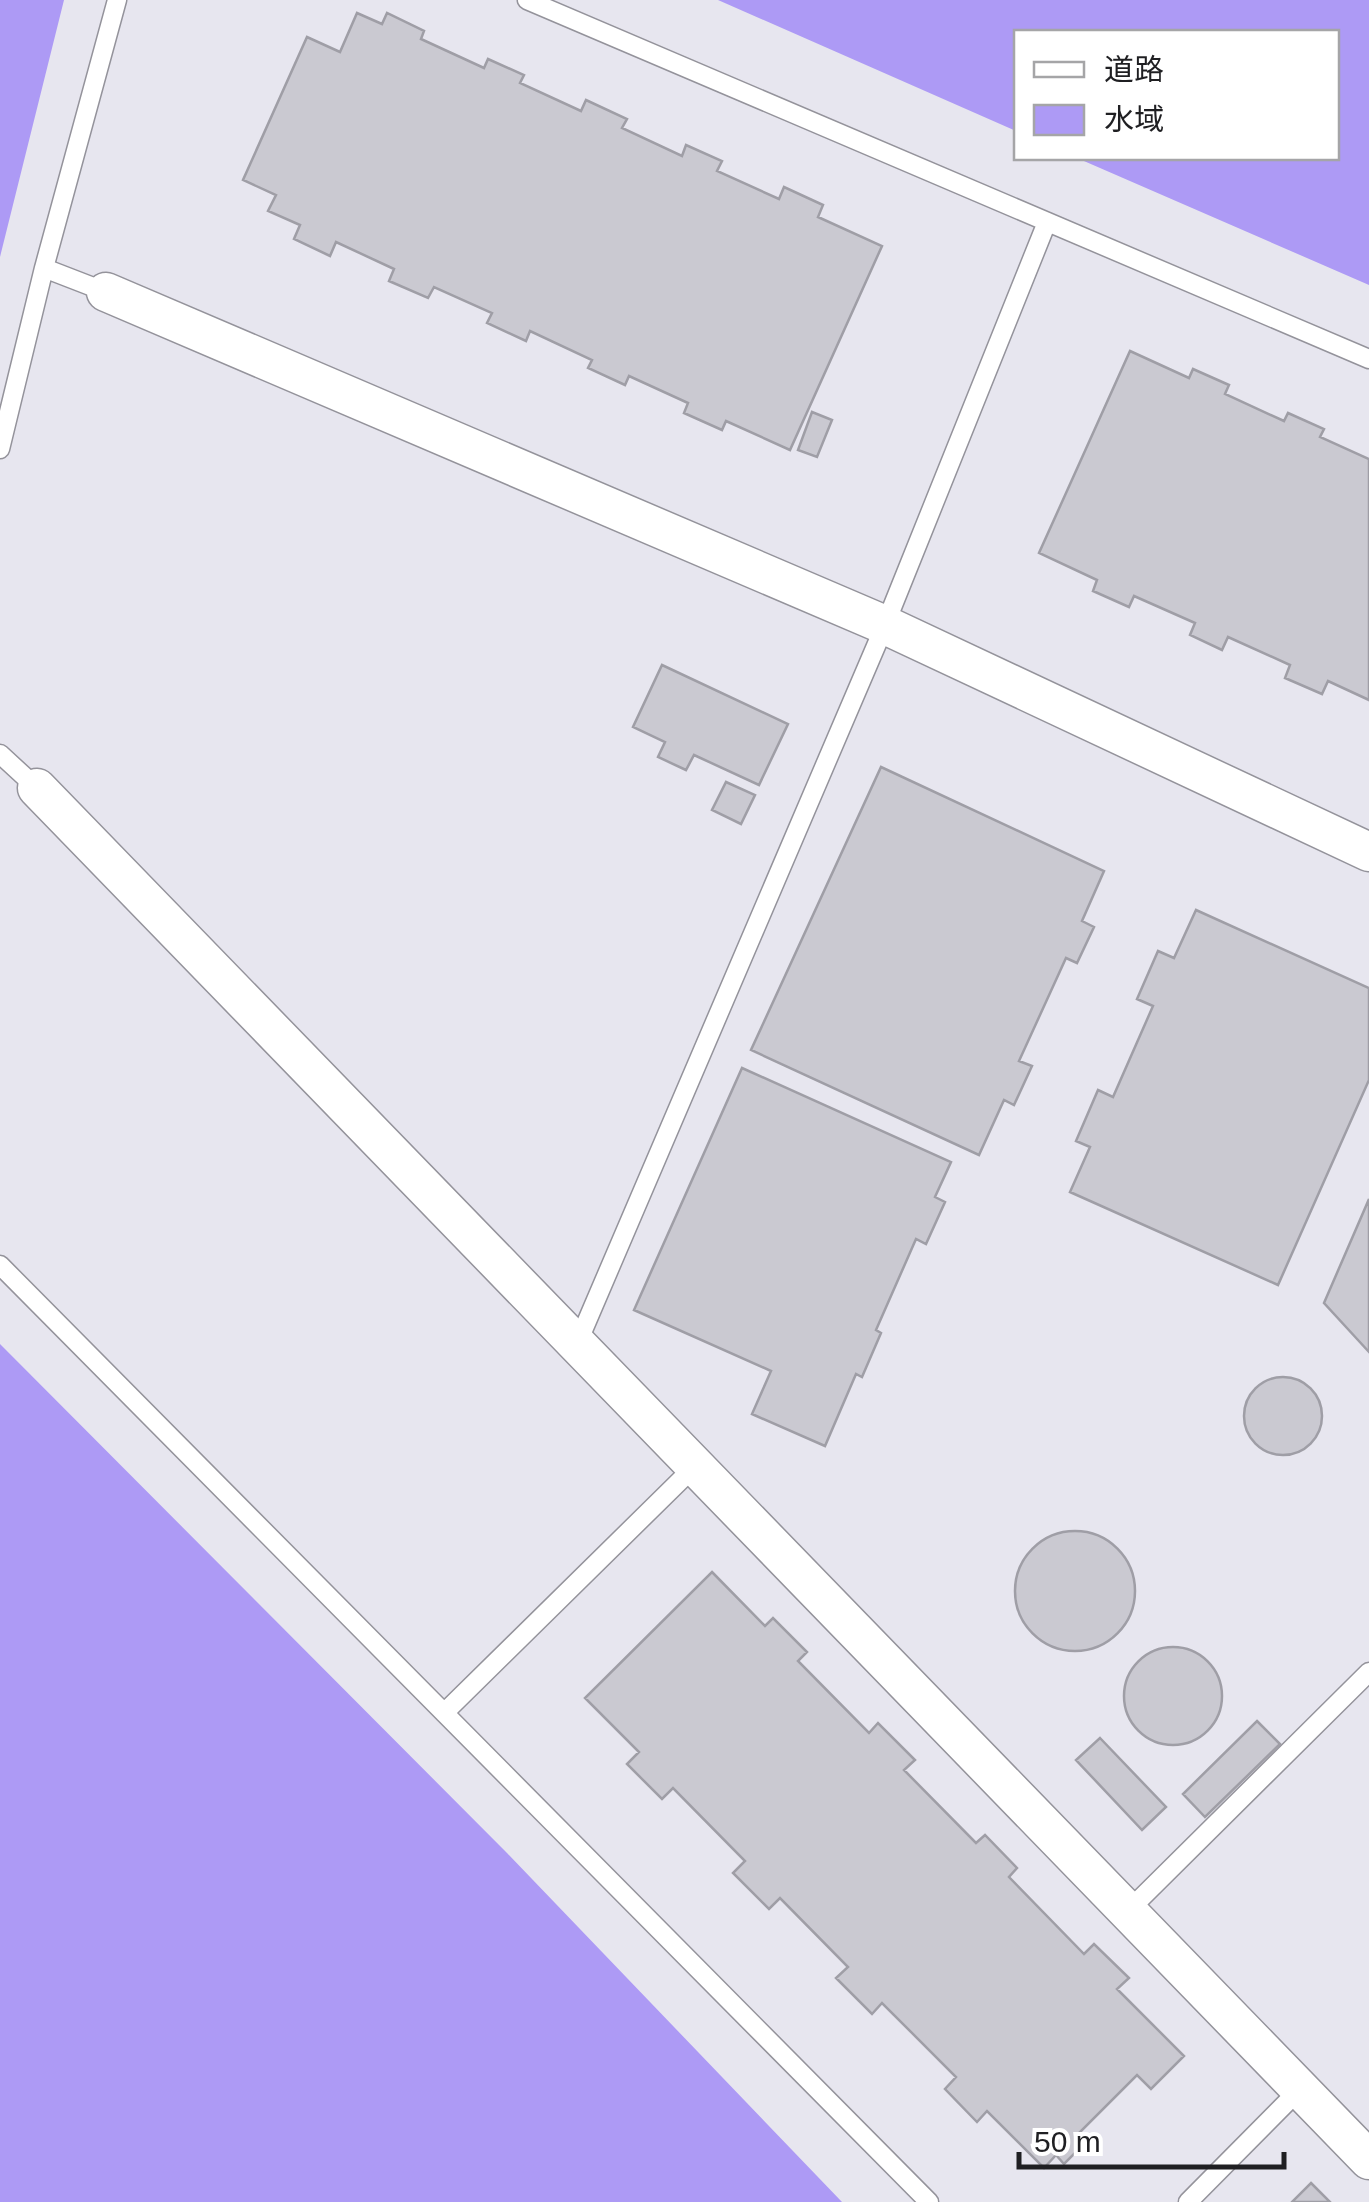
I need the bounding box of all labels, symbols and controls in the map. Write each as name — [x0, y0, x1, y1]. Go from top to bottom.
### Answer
legend — [1014, 30, 1339, 160]
text: 道路 — [1104, 53, 1164, 86]
text: 水域 — [1104, 103, 1164, 136]
scale bar — [1019, 2107, 1284, 2169]
text: 50 m — [1034, 2125, 1101, 2158]

